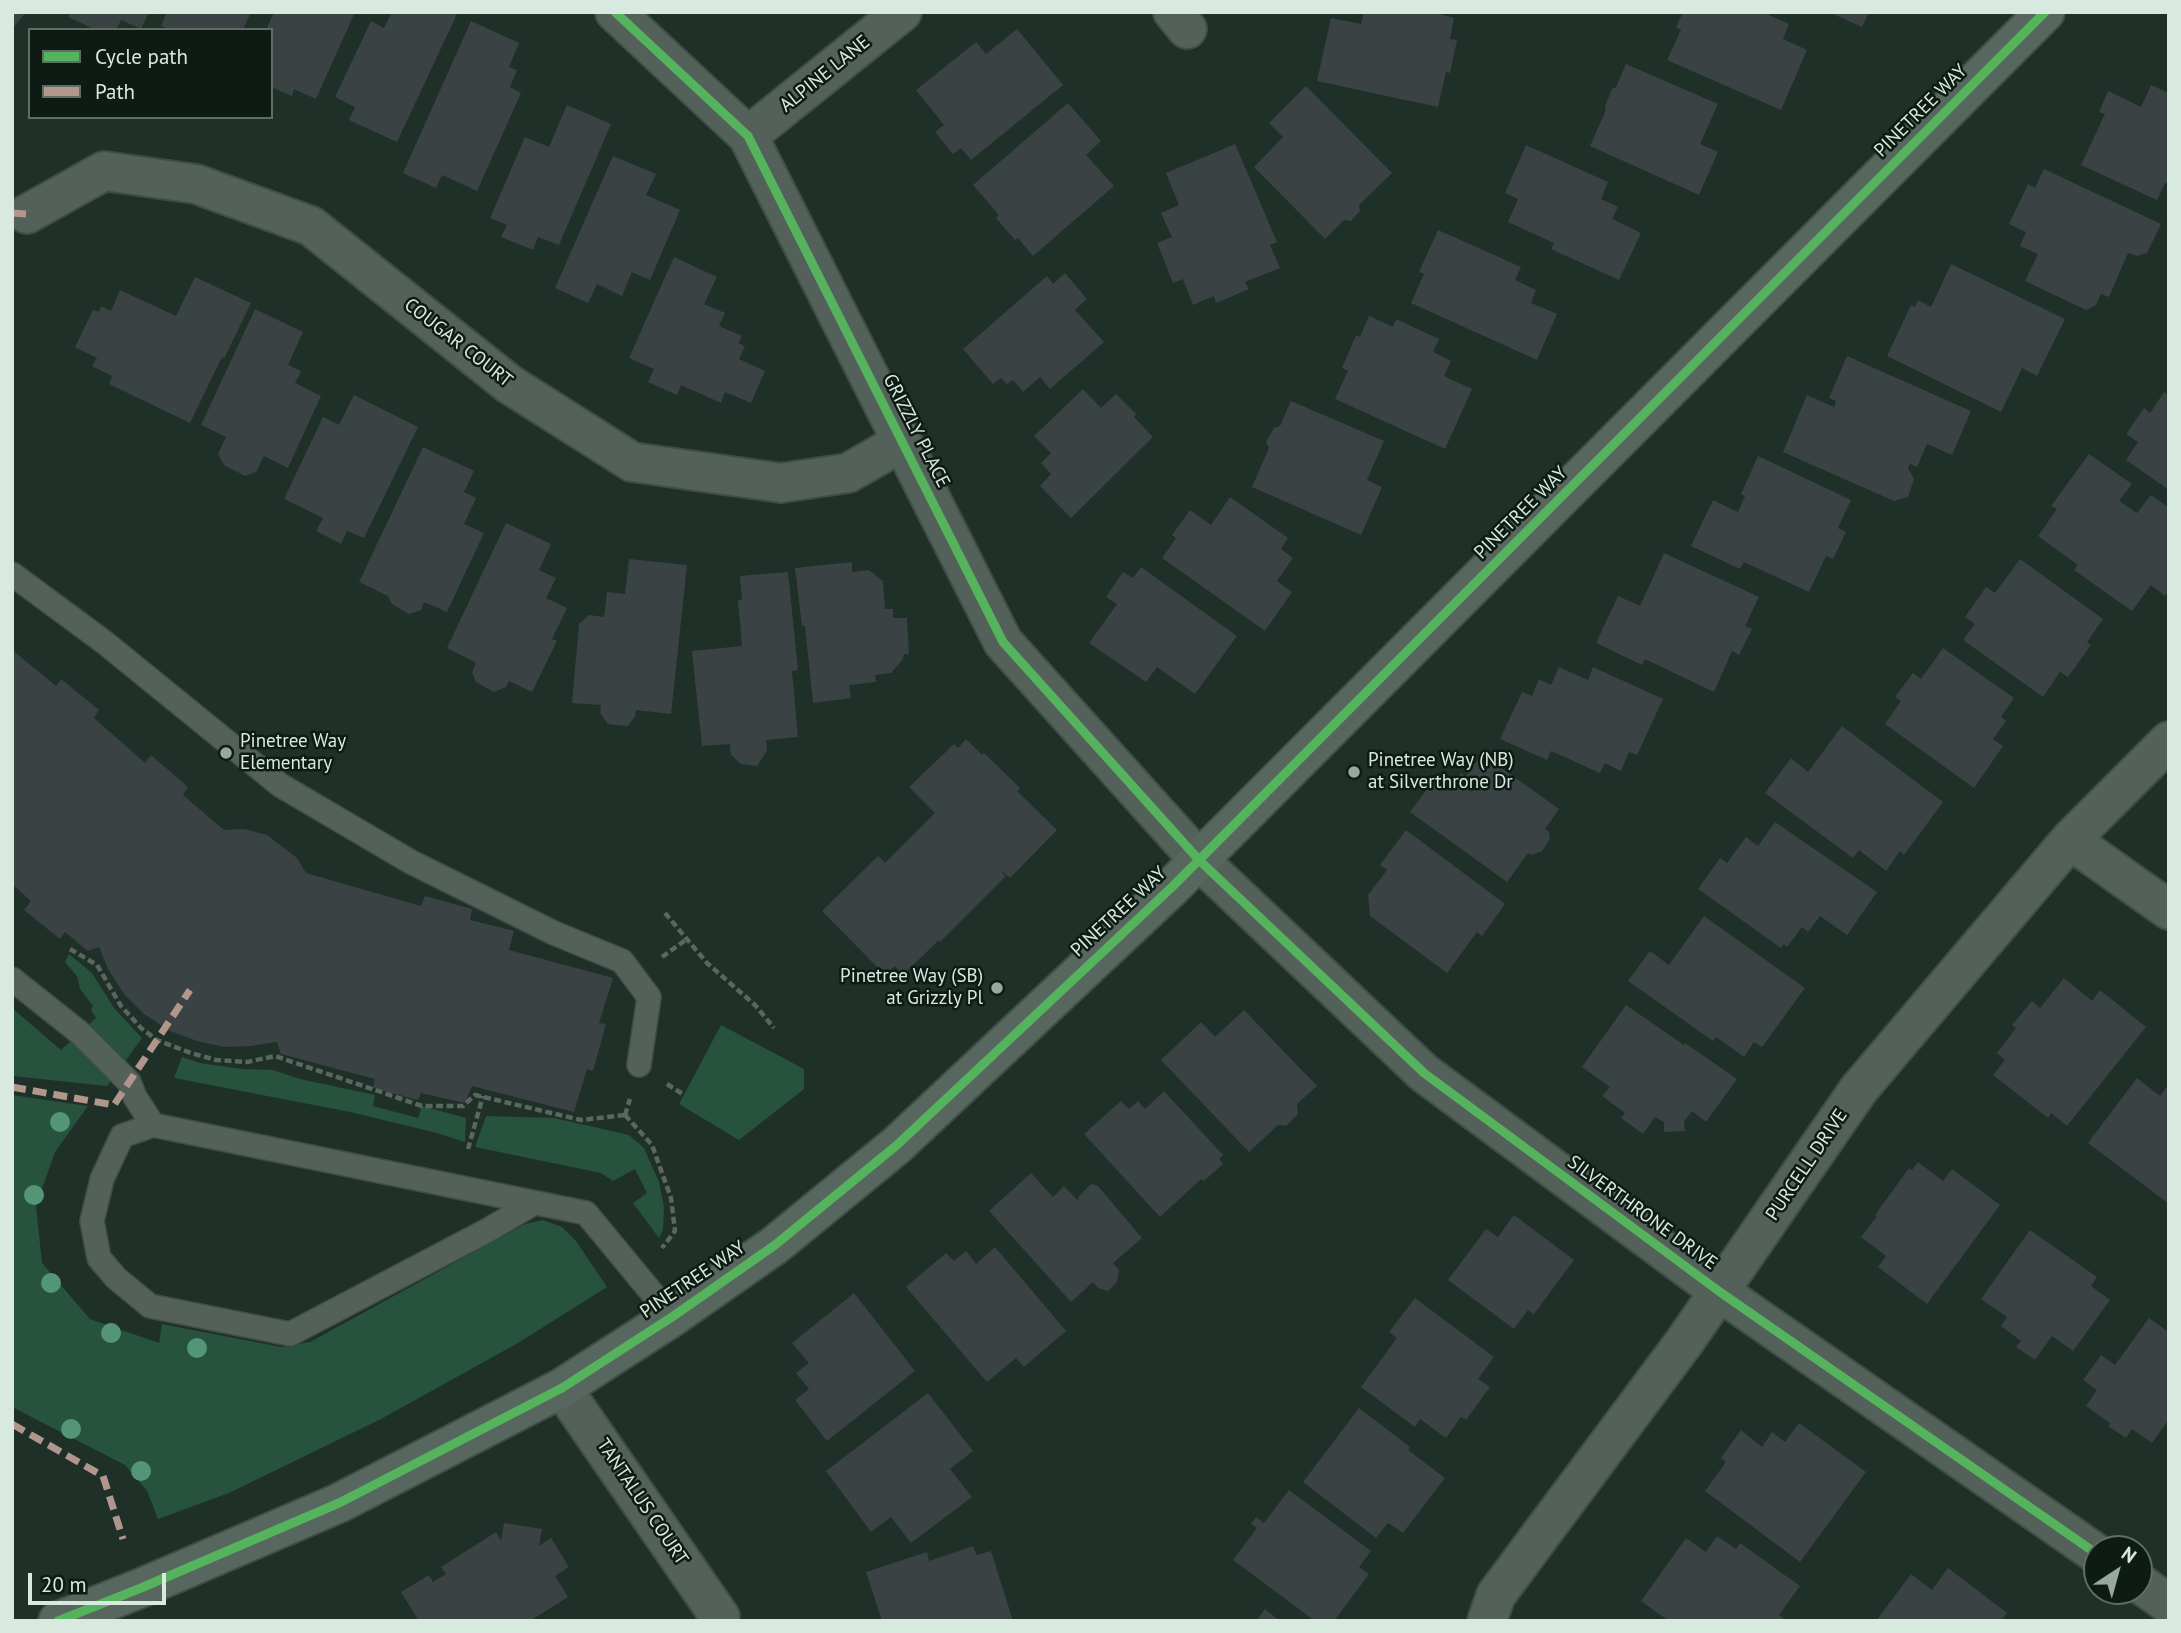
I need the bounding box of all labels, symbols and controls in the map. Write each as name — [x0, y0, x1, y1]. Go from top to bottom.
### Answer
legend — [28, 28, 273, 119]
street label: ALPINE LANE — [775, 31, 875, 117]
text: Cycle path — [95, 43, 188, 70]
street label: PINETREE WAY — [1870, 60, 1972, 162]
text: Path — [95, 78, 135, 105]
street label: COUGAR COURT — [399, 294, 517, 392]
street label: GRIZZLY PLACE — [878, 370, 954, 492]
street label: PINETREE WAY — [1470, 462, 1572, 564]
place label: Pinetree Way Elementary — [240, 731, 346, 775]
marker: Pinetree Way Elementary — [218, 745, 234, 761]
place label: Pinetree Way (NB) at Silverthrone Dr — [1368, 750, 1514, 794]
marker: Pinetree Way (NB) at Silverthrone Dr — [1346, 764, 1362, 780]
street label: PINETREE WAY — [1067, 862, 1171, 962]
place label: Pinetree Way (SB) at Grizzly Pl — [840, 966, 983, 1010]
marker: Pinetree Way (SB) at Grizzly Pl — [989, 980, 1005, 996]
street label: PURCELL DRIVE — [1761, 1105, 1853, 1225]
street label: SILVERTHRONE DRIVE — [1563, 1151, 1721, 1275]
street label: PINETREE WAY — [636, 1236, 750, 1324]
street label: TANTALUS COURT — [591, 1435, 693, 1569]
north arrow — [2083, 1535, 2153, 1605]
text: N — [2117, 1541, 2141, 1568]
scale bar — [32, 1560, 170, 1604]
text: 20 m — [41, 1571, 87, 1598]

